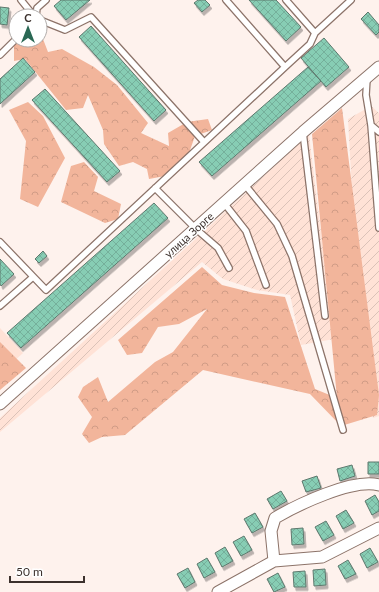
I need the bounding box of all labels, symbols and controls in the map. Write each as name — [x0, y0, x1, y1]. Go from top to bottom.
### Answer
north arrow — [8, 8, 48, 48]
text: С — [24, 11, 32, 24]
street label: улица Зорге — [161, 209, 216, 260]
scale bar — [10, 558, 84, 584]
text: 50 m — [16, 564, 43, 579]

